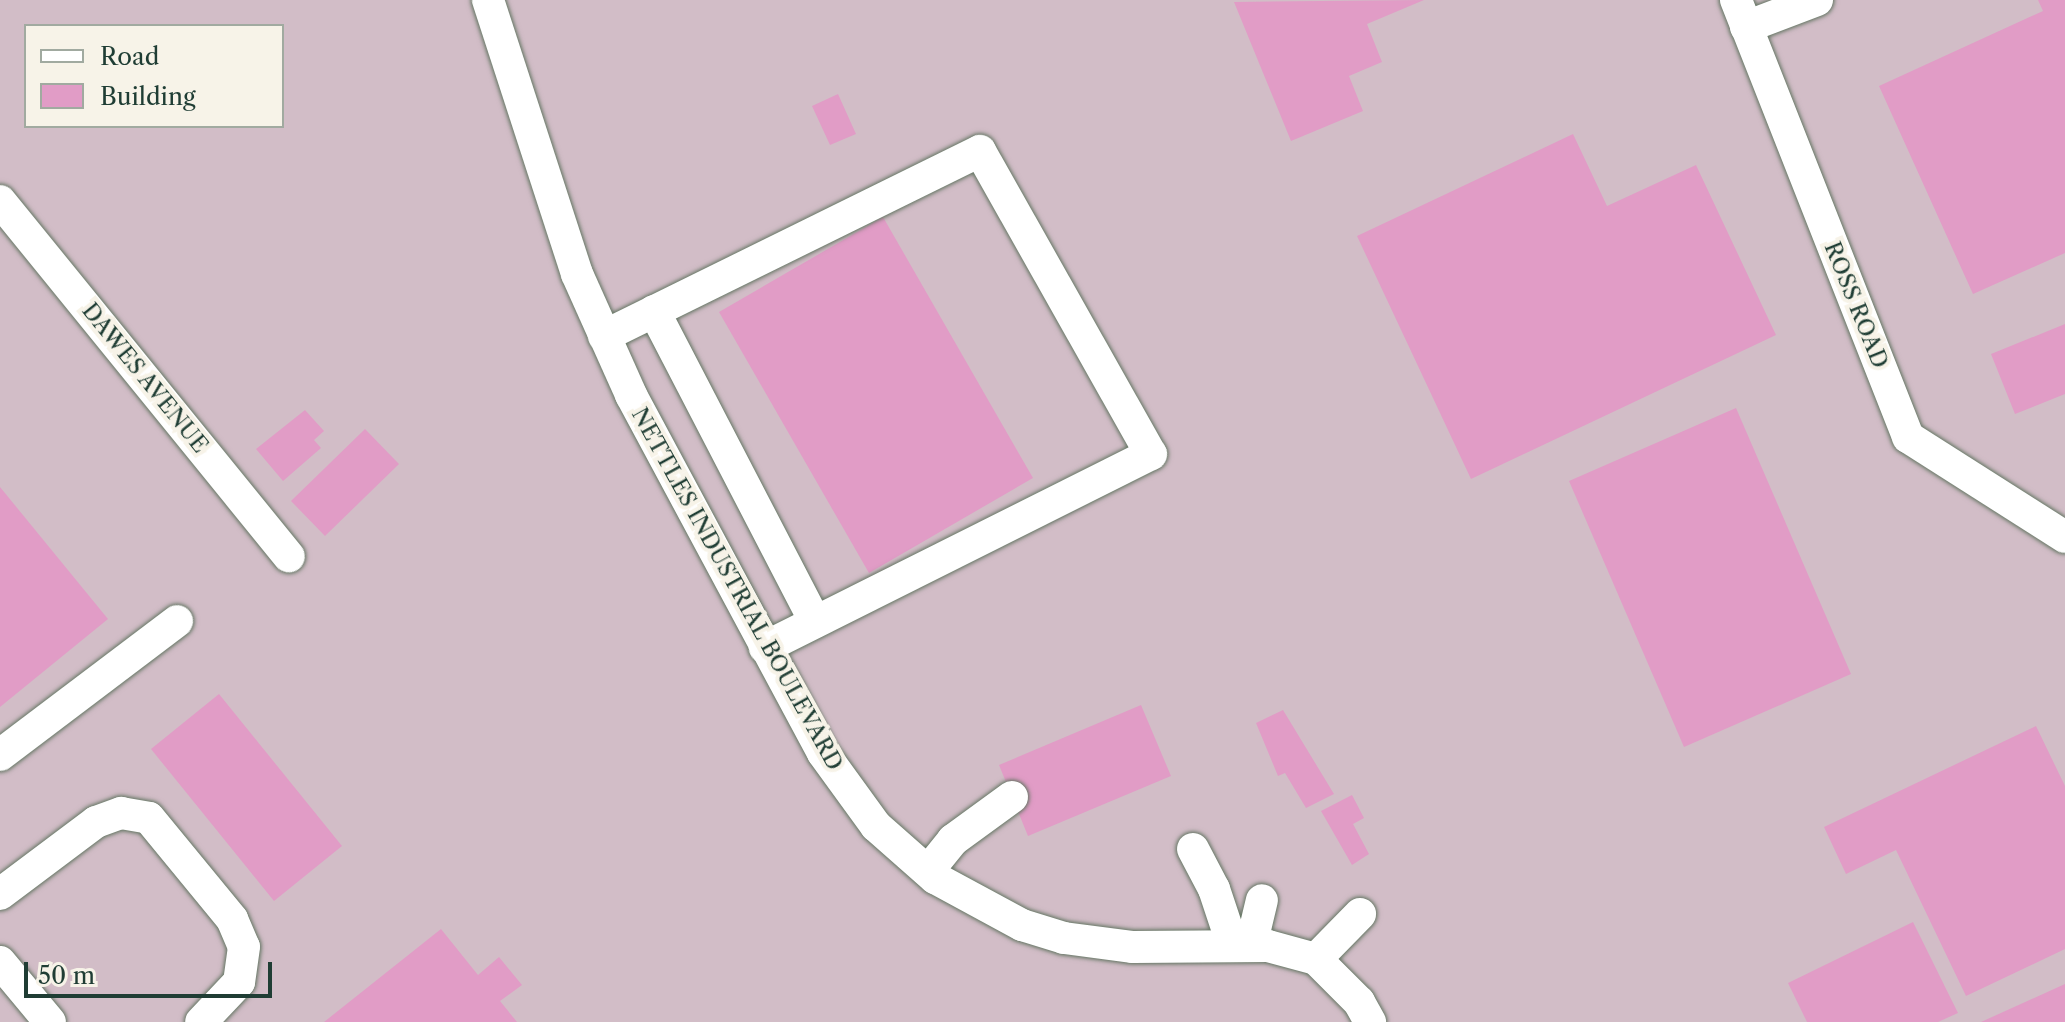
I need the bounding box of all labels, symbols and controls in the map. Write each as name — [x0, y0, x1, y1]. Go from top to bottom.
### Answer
legend — [24, 24, 284, 128]
text: Road — [100, 42, 159, 71]
text: Building — [100, 82, 196, 111]
street label: ROSS ROAD — [1819, 238, 1893, 372]
street label: DAWES AVENUE — [76, 297, 214, 459]
street label: NETTLES INDUSTRIAL BOULEVARD — [626, 403, 848, 775]
scale bar — [28, 946, 276, 996]
text: 50 m — [38, 961, 95, 990]

